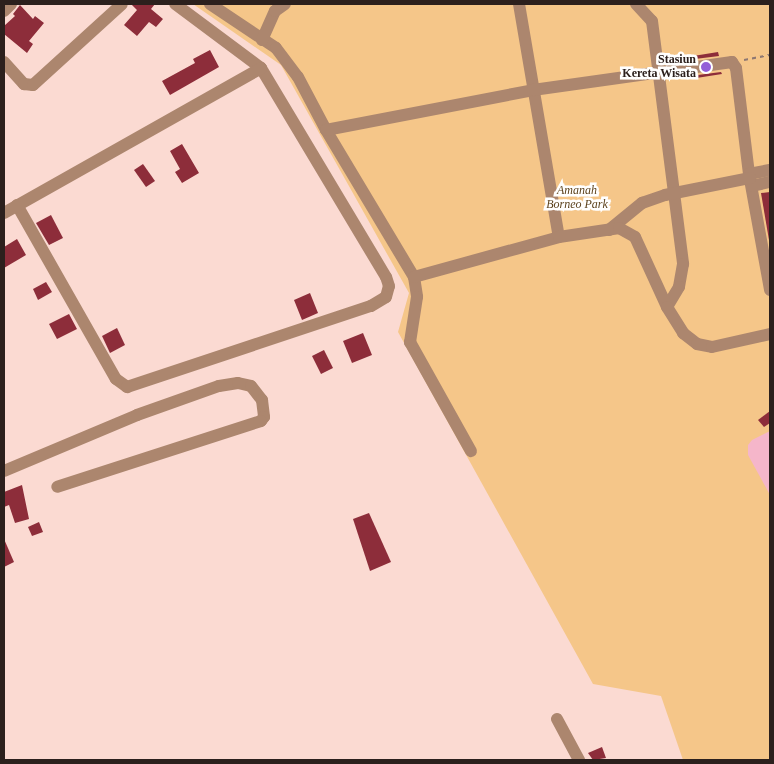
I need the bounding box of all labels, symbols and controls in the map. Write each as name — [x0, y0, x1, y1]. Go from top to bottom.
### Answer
place label: Stasiun Kereta Wisata — [622, 53, 696, 81]
marker: Stasiun Kereta Wisata — [700, 61, 712, 73]
park label: Amanah Borneo Park — [546, 184, 608, 212]

